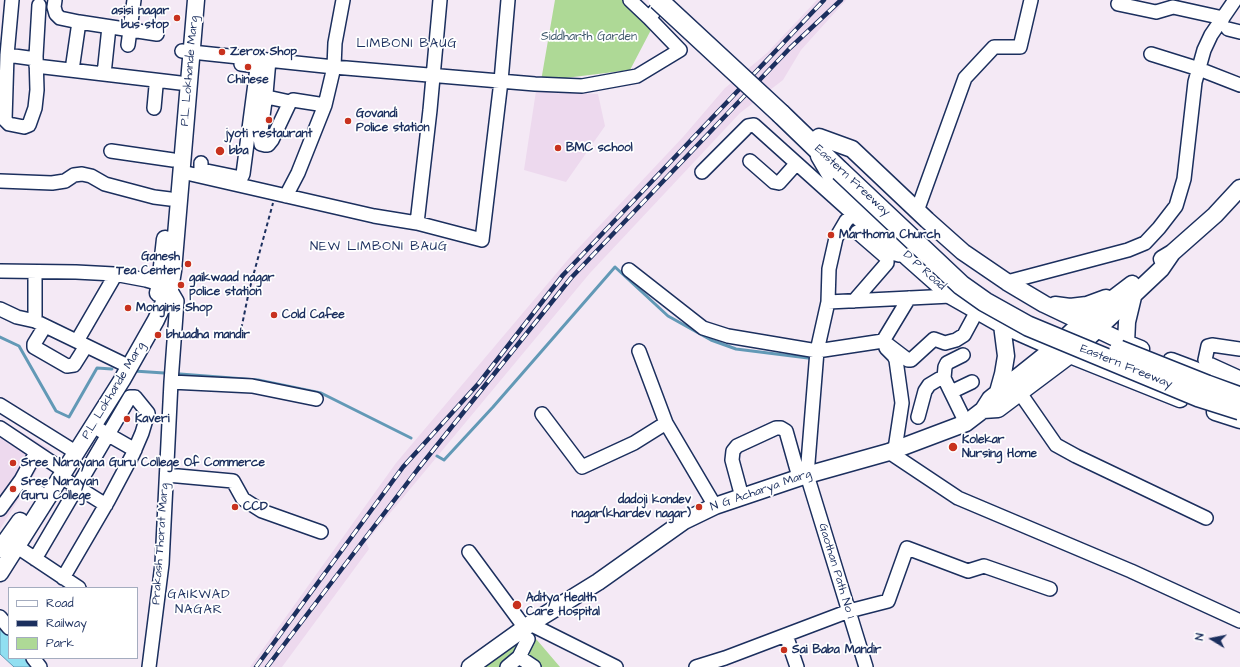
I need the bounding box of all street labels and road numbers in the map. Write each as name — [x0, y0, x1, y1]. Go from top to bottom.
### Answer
street label: P.L. Lokhande Marg — [178, 15, 202, 127]
street label: Eastern Freeway — [811, 142, 893, 220]
street label: D P Road — [900, 248, 948, 294]
street label: P.L. Lokhande Marg — [79, 340, 149, 442]
street label: Eastern Freeway — [1078, 342, 1174, 392]
street label: N G Acharya Marg — [709, 467, 813, 515]
street label: Prakash Thorat Marg — [150, 483, 172, 605]
street label: Gaothan Path No 1 — [815, 522, 857, 620]

